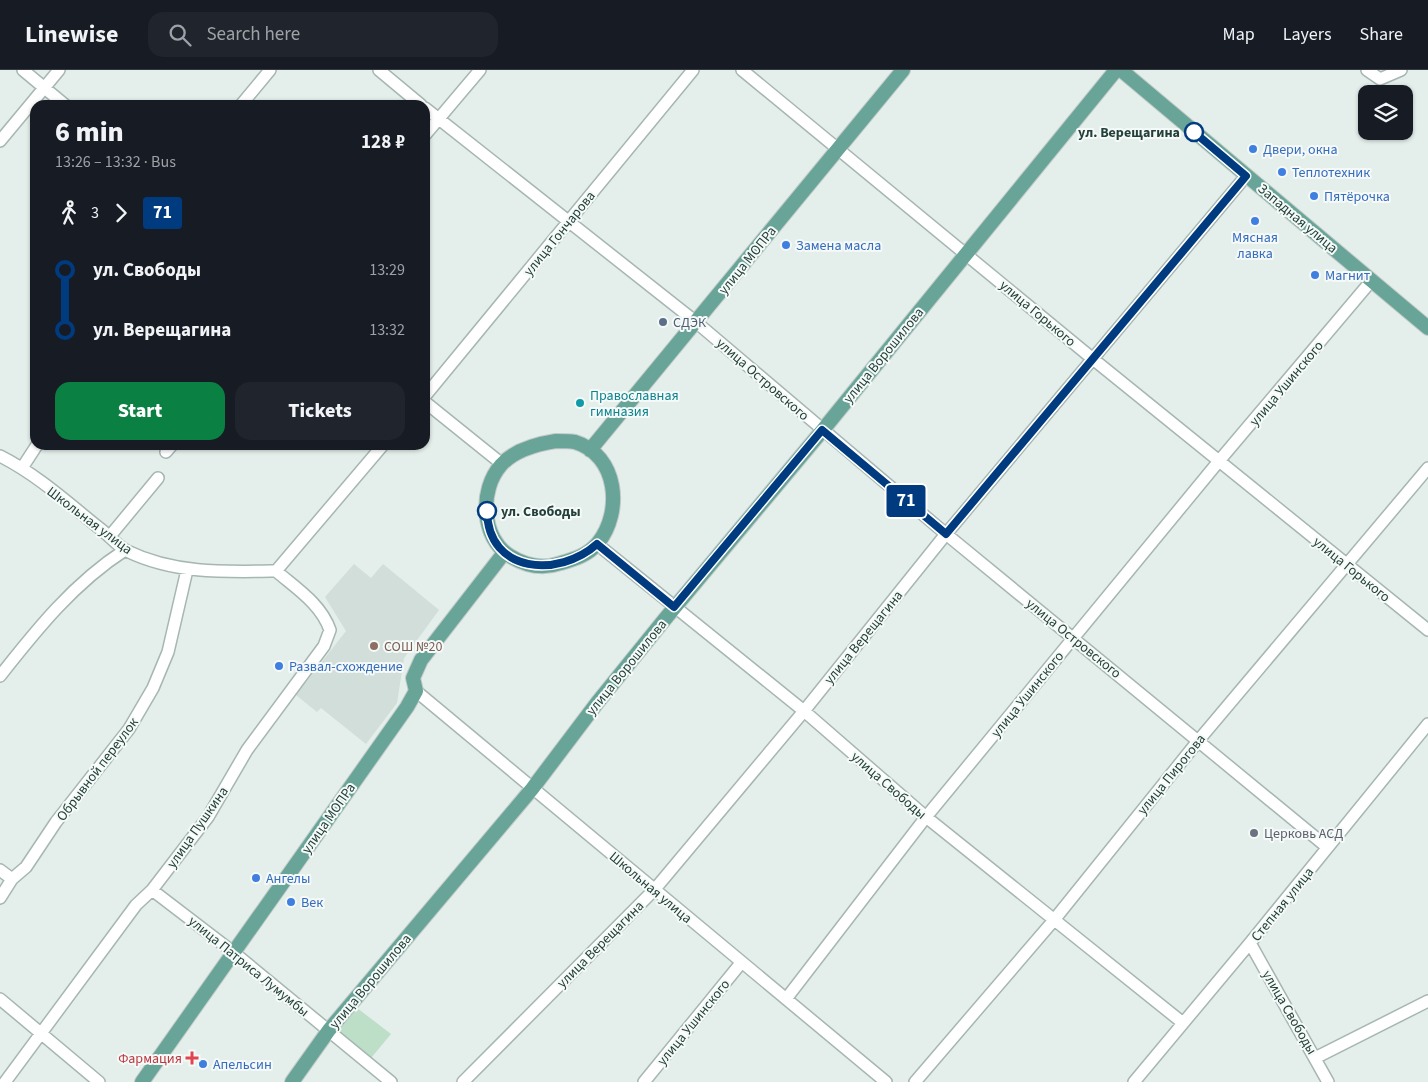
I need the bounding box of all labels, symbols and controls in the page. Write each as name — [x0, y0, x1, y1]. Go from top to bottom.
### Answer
search box — [148, 12, 498, 57]
text: Linewise — [25, 17, 118, 52]
icon: search — [166, 21, 194, 49]
text: Search here — [206, 21, 300, 48]
text: Map — [1223, 22, 1255, 47]
text: Layers — [1283, 22, 1332, 47]
text: Share — [1360, 22, 1403, 47]
map controls — [1358, 85, 1413, 140]
button: layers — [1358, 85, 1413, 140]
text: 6 min — [55, 112, 124, 152]
marker: ул. Верещагина — [1184, 122, 1204, 142]
place label: ул. Верещагина — [1078, 123, 1180, 143]
text: 128 ₽ — [361, 129, 405, 156]
place label: Двери, окна — [1263, 140, 1338, 160]
marker: Двери, окна — [1247, 143, 1259, 155]
text: 13:26 – 13:32 · Bus — [55, 151, 176, 173]
place label: Теплотехник — [1292, 163, 1370, 183]
marker: Теплотехник — [1276, 166, 1288, 178]
street label: Западная улица — [1253, 179, 1342, 258]
street label: улица Гончарова — [519, 187, 600, 280]
place label: Пятёрочка — [1324, 187, 1390, 207]
marker: Пятёрочка — [1308, 190, 1320, 202]
icon: walk — [55, 199, 83, 227]
icon: forward — [107, 199, 135, 227]
text: 71 — [153, 200, 172, 225]
text: 3 — [91, 202, 99, 224]
marker: Мясная лавка — [1249, 215, 1261, 227]
street label: улица МОПРа — [714, 222, 781, 299]
place label: Мясная лавка — [1232, 228, 1278, 264]
place label: Замена масла — [796, 236, 881, 256]
marker: Замена масла — [780, 239, 792, 251]
text: ул. Свободы — [93, 257, 201, 284]
text: 13:29 — [369, 259, 405, 281]
place label: Магнит — [1325, 266, 1371, 286]
marker: Магнит — [1309, 269, 1321, 281]
street label: улица Горького — [995, 276, 1080, 352]
street label: улица Ворошилова — [839, 303, 929, 408]
place label: СДЭК — [673, 313, 707, 333]
marker: СДЭК — [657, 316, 669, 328]
text: ул. Верещагина — [93, 317, 231, 344]
text: 13:32 — [369, 319, 405, 341]
street label: улица Островского — [711, 334, 813, 426]
street label: улица Ушинского — [1245, 337, 1328, 431]
button: Start — [55, 382, 225, 440]
button: Tickets — [235, 382, 405, 440]
place label: Православная гимназия — [590, 386, 679, 422]
marker: Православная гимназия — [574, 397, 586, 409]
street label: Школьная улица — [42, 482, 136, 560]
line badge: 71 — [884, 485, 928, 517]
text: 71 — [896, 488, 916, 513]
marker: ул. Свободы — [477, 501, 497, 521]
place label: ул. Свободы — [501, 502, 581, 522]
street label: улица Горького — [1308, 532, 1394, 607]
street label: улица Верещагина — [820, 586, 908, 689]
street label: улица Островского — [1021, 594, 1125, 683]
street label: улица Ворошилова — [582, 615, 672, 720]
place label: СОШ №20 — [384, 637, 442, 657]
marker: СОШ №20 — [368, 640, 380, 652]
street label: улица Ушинского — [987, 647, 1069, 742]
place label: Развал-схождение — [289, 657, 403, 677]
marker: Развал-схождение — [273, 660, 285, 672]
street label: Обрывной переулок — [52, 714, 144, 826]
street label: улица Пирогова — [1133, 730, 1211, 819]
street label: улица Свободы — [846, 747, 930, 824]
street label: улица МОПРа — [297, 779, 361, 858]
street label: улица Пушкина — [162, 783, 233, 872]
place label: Церковь АСД — [1264, 824, 1343, 844]
marker: Церковь АСД — [1248, 827, 1260, 839]
street label: Школьная улица — [605, 847, 696, 928]
street label: Степная улица — [1247, 863, 1319, 946]
place label: Ангелы — [266, 869, 310, 889]
marker: Ангелы — [250, 872, 262, 884]
place label: Век — [301, 893, 323, 913]
marker: Век — [285, 896, 297, 908]
street label: улица Верещагина — [553, 897, 649, 993]
street label: улица Патриса Лумумбы — [184, 912, 313, 1022]
street label: улица Ворошилова — [325, 930, 416, 1033]
street label: улица Свободы — [1257, 967, 1321, 1058]
street label: улица Ушинского — [653, 975, 735, 1070]
place label: Фармация — [118, 1049, 182, 1069]
marker: Фармация — [186, 1052, 198, 1064]
place label: Апельсин — [213, 1055, 272, 1075]
marker: Апельсин — [197, 1058, 209, 1070]

